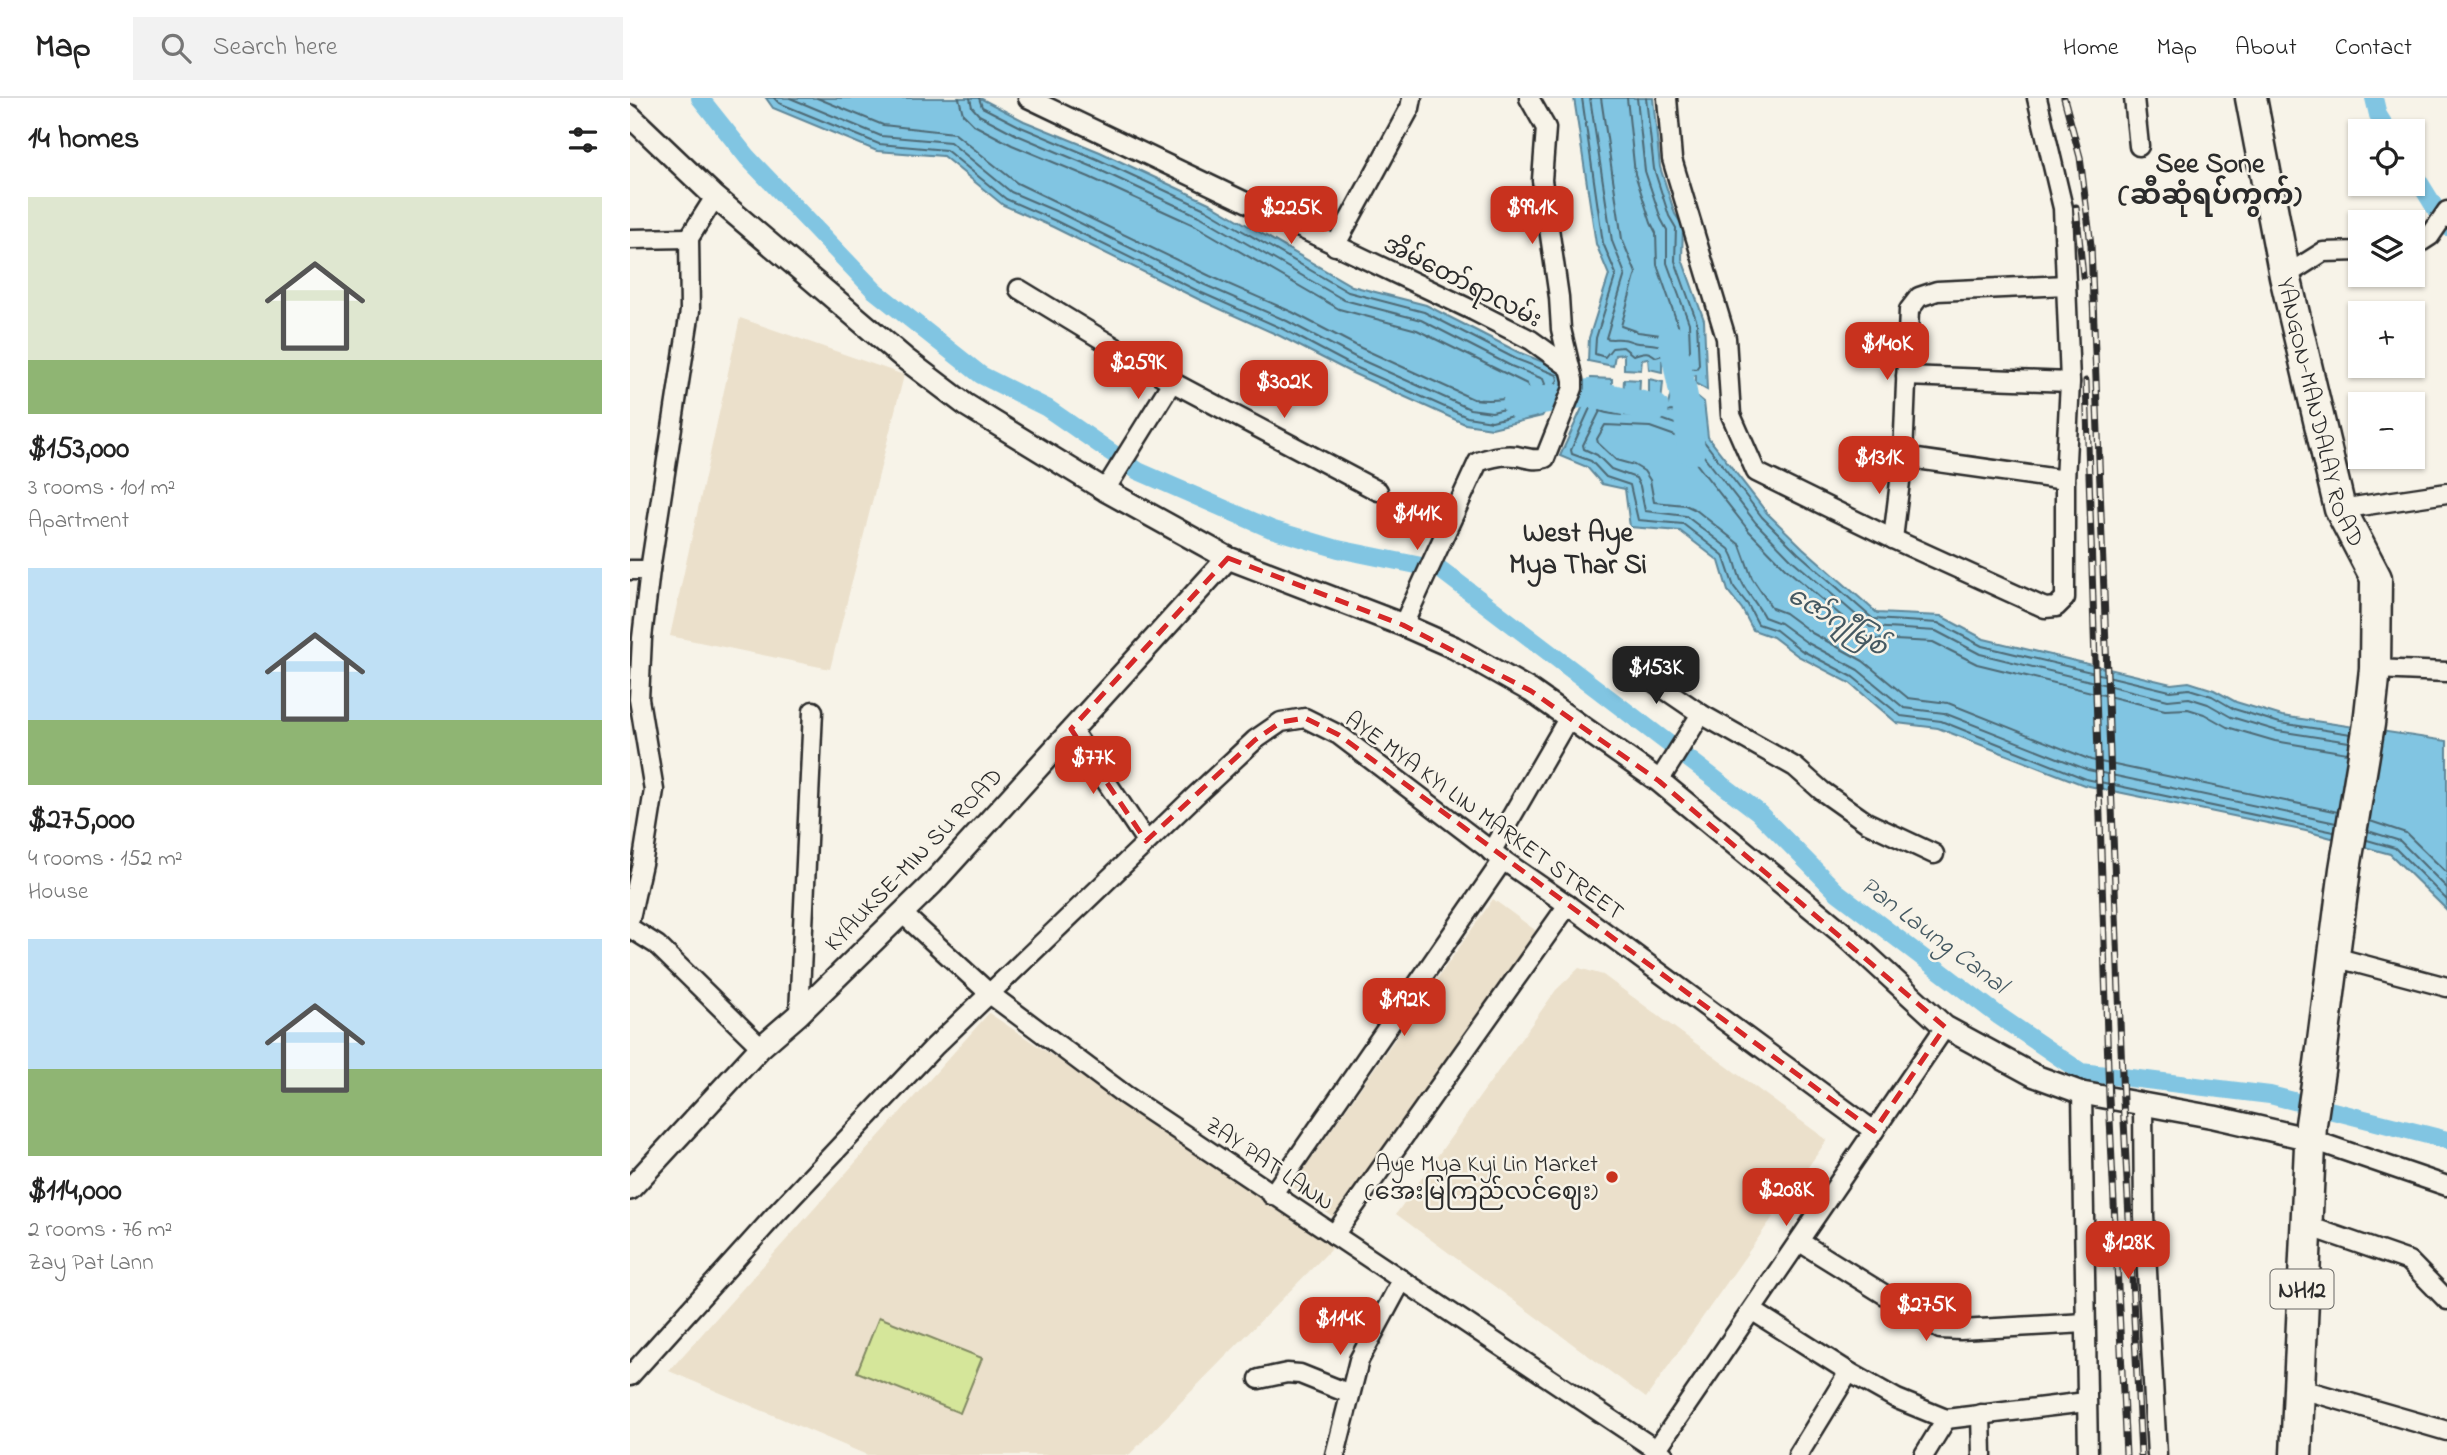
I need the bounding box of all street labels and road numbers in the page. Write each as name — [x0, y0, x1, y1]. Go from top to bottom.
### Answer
street label: အိမ်တော်ရာလမ်း — [1377, 227, 1548, 338]
street label: YANGON-MANDALAY ROAD — [2266, 274, 2372, 554]
street label: AYE MYA KYI LIN MARKET STREET — [1337, 704, 1631, 931]
street label: KYAUKSE-MIN SU ROAD — [818, 761, 1012, 961]
street label: ZAY PAT LANN — [1197, 1109, 1340, 1221]
road number: NH12 — [2270, 1270, 2334, 1308]

